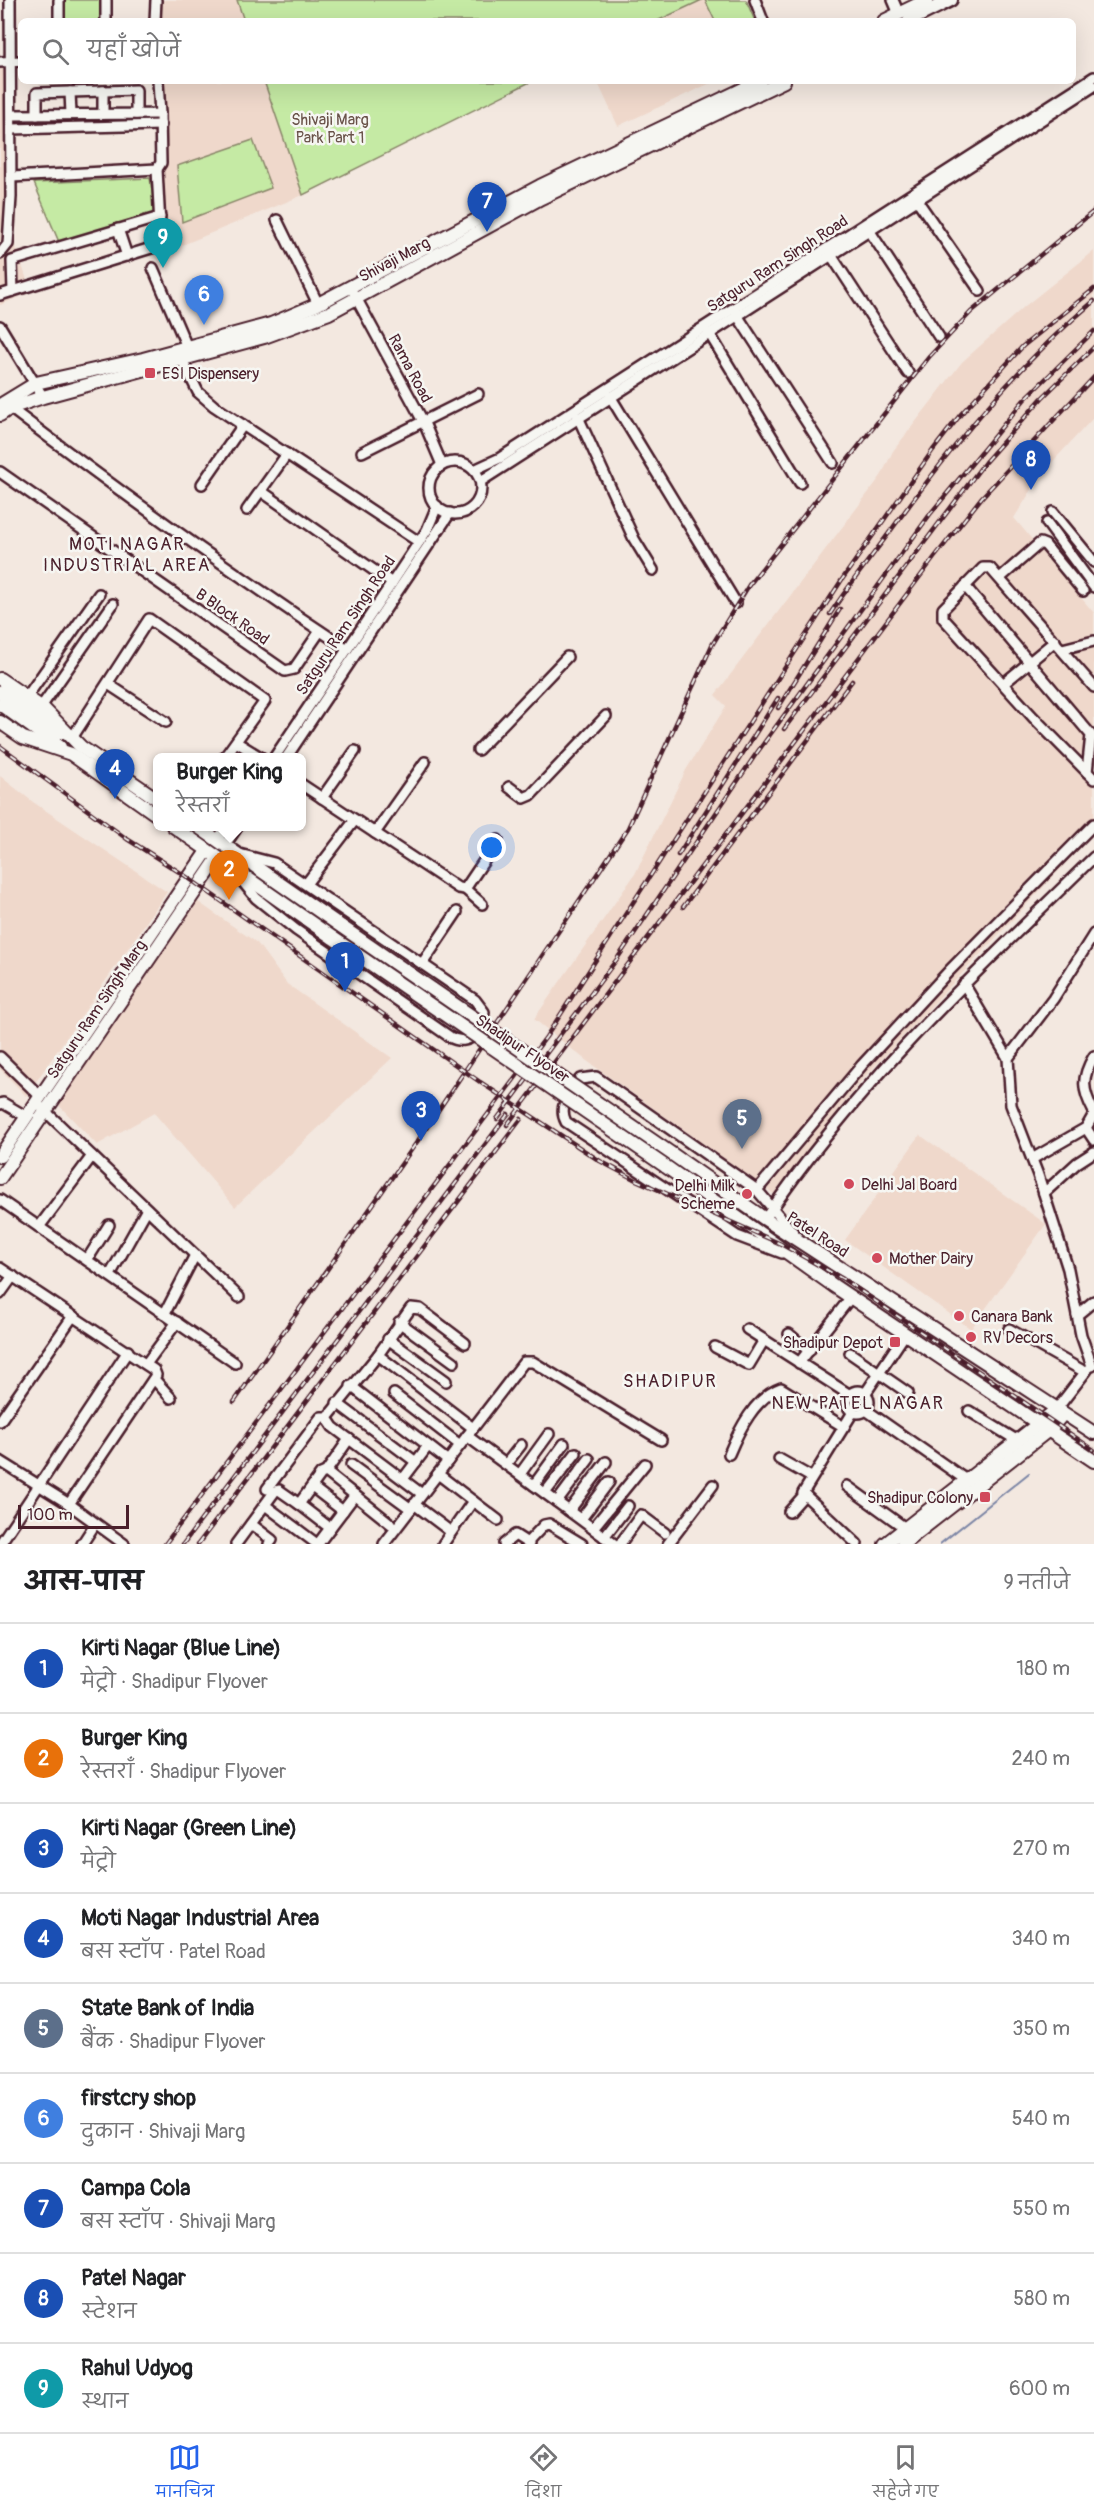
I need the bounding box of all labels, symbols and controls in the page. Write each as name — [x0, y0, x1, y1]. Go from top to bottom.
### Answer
search box — [18, 18, 1076, 84]
icon: search — [39, 35, 72, 68]
text: यहाँ खोजें — [87, 36, 181, 64]
park label: Shivaji Marg Park Part 1 — [291, 110, 369, 148]
pin: 7 — [468, 182, 506, 232]
street label: Satguru Ram Singh Road — [703, 211, 852, 317]
pin: 9 — [144, 218, 182, 268]
street label: Shivaji Marg — [355, 233, 433, 287]
pin: 6 — [184, 276, 224, 325]
street label: Rama Road — [384, 331, 437, 406]
place label: ESI Dispensery — [162, 364, 259, 384]
marker: ESI Dispensery — [143, 366, 157, 380]
pin: 8 — [1012, 440, 1050, 490]
district label: MOTI NAGAR INDUSTRIAL AREA — [43, 533, 211, 577]
street label: Satguru Ram Singh Road — [292, 552, 400, 699]
street label: B Block Road — [192, 584, 273, 650]
pin: 4 — [96, 750, 134, 799]
popup — [153, 753, 306, 831]
text: Burger King — [176, 758, 283, 786]
text: रेस्तराँ — [176, 793, 229, 818]
your location — [477, 833, 506, 862]
pin: 2 — [210, 850, 248, 900]
street label: Satguru Ram Singh Marg — [43, 936, 151, 1083]
pin: 1 — [326, 942, 364, 992]
street label: Shadipur Flyover — [471, 1010, 574, 1088]
pin: 3 — [402, 1092, 440, 1141]
pin: 5 — [722, 1100, 762, 1149]
place label: Delhi Jal Board — [861, 1175, 957, 1195]
place label: Delhi Milk Scheme — [674, 1176, 735, 1214]
marker: Delhi Jal Board — [842, 1177, 856, 1191]
marker: Delhi Milk Scheme — [740, 1187, 754, 1201]
street label: Patel Road — [783, 1207, 852, 1262]
place label: Mother Dairy — [889, 1249, 973, 1269]
marker: Mother Dairy — [870, 1251, 884, 1265]
place label: Canara Bank — [971, 1307, 1053, 1327]
marker: Canara Bank — [952, 1309, 966, 1323]
place label: RV Decors — [983, 1328, 1053, 1348]
marker: RV Decors — [964, 1330, 978, 1344]
place label: Shadipur Depot — [783, 1333, 884, 1353]
marker: Shadipur Depot — [888, 1335, 902, 1349]
district label: SHADIPUR — [623, 1370, 717, 1393]
district label: NEW PATEL NAGAR — [772, 1392, 944, 1415]
place label: Shadipur Colony — [867, 1488, 973, 1508]
marker: Shadipur Colony — [978, 1490, 992, 1504]
scale bar — [18, 1502, 129, 1530]
text: 100 m — [27, 1505, 73, 1525]
text: आस-पास — [24, 1566, 143, 1598]
text: 9 नतीजे — [1004, 1570, 1070, 1595]
text: Kirti Nagar (Blue Line) — [81, 1634, 281, 1662]
text: 1 — [40, 1656, 47, 1681]
text: 180 m — [1016, 1656, 1070, 1681]
text: मेट्रो · Shadipur Flyover — [81, 1669, 268, 1694]
text: Burger King — [81, 1724, 187, 1752]
text: 2 — [38, 1746, 49, 1771]
text: 240 m — [1011, 1746, 1070, 1771]
text: रेस्तराँ · Shadipur Flyover — [81, 1759, 286, 1784]
text: Kirti Nagar (Green Line) — [81, 1814, 297, 1842]
text: 3 — [38, 1836, 49, 1861]
text: 270 m — [1012, 1836, 1070, 1861]
text: मेट्रो — [81, 1849, 116, 1874]
text: Moti Nagar Industrial Area — [81, 1904, 319, 1932]
text: 4 — [38, 1926, 49, 1951]
text: 340 m — [1011, 1926, 1070, 1951]
text: बस स्टॉप · Patel Road — [81, 1939, 266, 1964]
text: State Bank of India — [81, 1994, 254, 2022]
text: 5 — [38, 2016, 49, 2041]
text: 350 m — [1012, 2016, 1070, 2041]
text: बैंक · Shadipur Flyover — [81, 2029, 265, 2054]
text: firstcry shop — [81, 2084, 196, 2112]
text: 6 — [38, 2106, 49, 2131]
text: 540 m — [1012, 2106, 1070, 2131]
text: दुकान · Shivaji Marg — [81, 2119, 245, 2144]
text: Campa Cola — [81, 2174, 191, 2202]
text: 7 — [38, 2196, 49, 2221]
text: 550 m — [1013, 2196, 1070, 2221]
text: बस स्टॉप · Shivaji Marg — [81, 2209, 276, 2234]
text: Patel Nagar — [81, 2264, 186, 2292]
text: 8 — [38, 2286, 49, 2311]
text: 580 m — [1013, 2286, 1070, 2311]
text: स्टेशन — [81, 2299, 137, 2324]
text: Rahul Udyog — [81, 2354, 193, 2382]
text: 9 — [38, 2376, 49, 2401]
text: 600 m — [1009, 2376, 1070, 2401]
text: स्थान — [81, 2389, 128, 2414]
tab: मानचित्र — [156, 2441, 214, 2509]
tab: दिशा — [525, 2441, 562, 2509]
tab: सहेजे गए — [873, 2441, 938, 2509]

